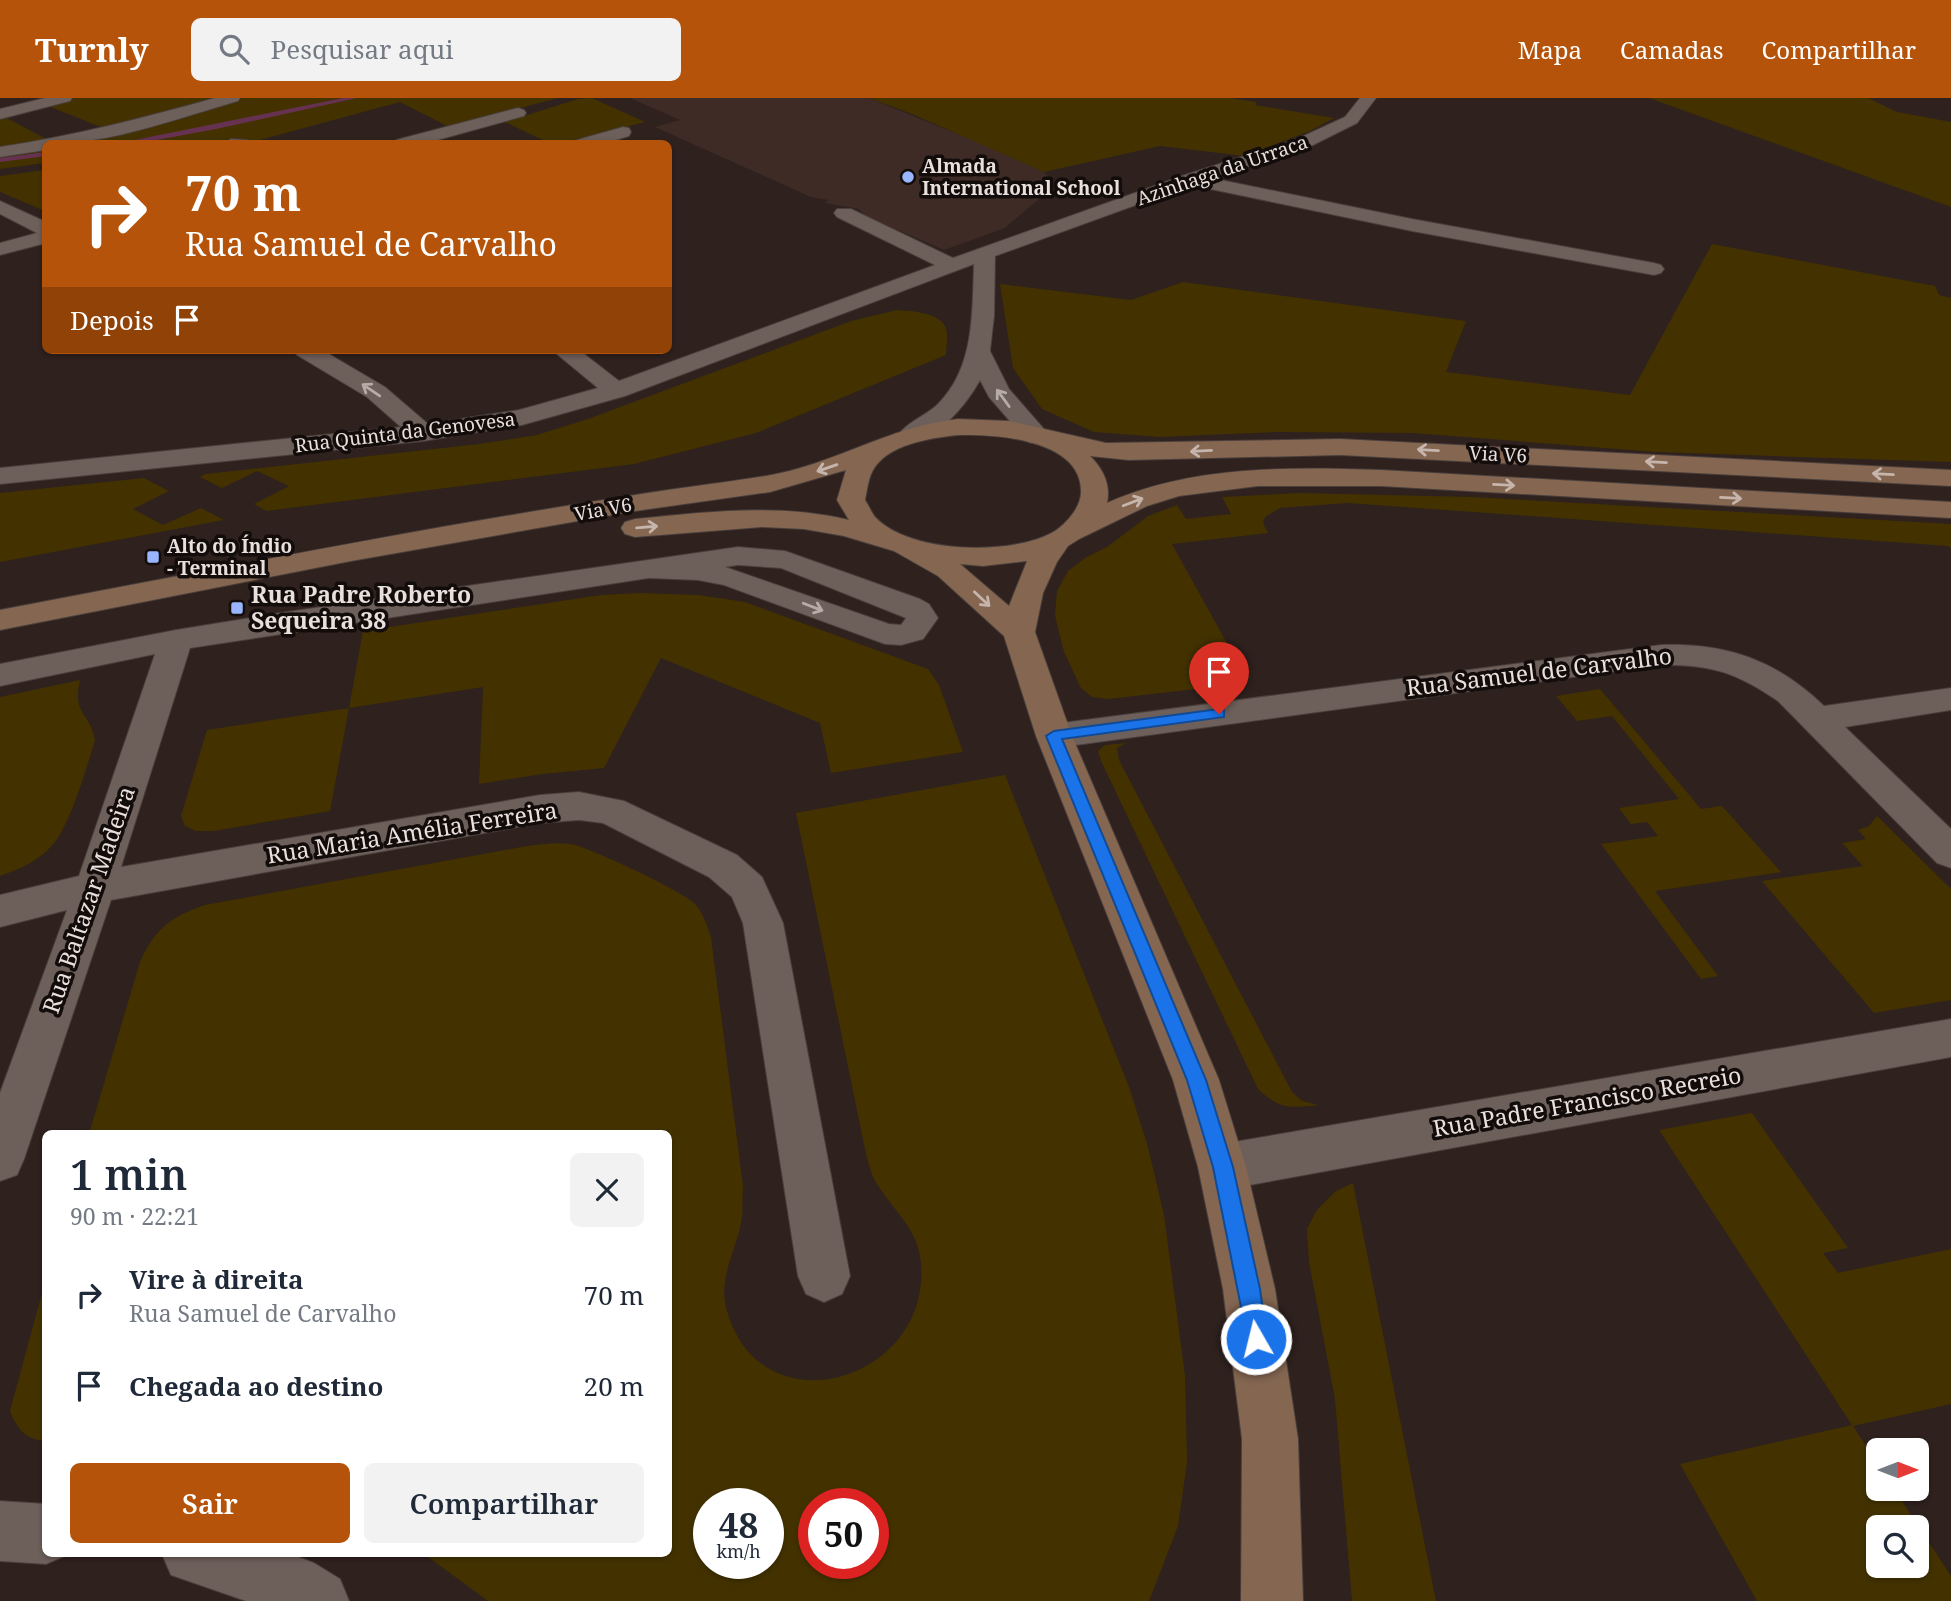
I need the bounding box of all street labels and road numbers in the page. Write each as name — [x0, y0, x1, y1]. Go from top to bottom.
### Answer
street label: Azinhaga da Urraca — [1133, 129, 1311, 211]
street label: Rua Quinta da Genovesa — [293, 406, 517, 458]
street label: Via V6 — [1468, 440, 1528, 468]
street label: Via V6 — [572, 491, 634, 527]
street label: Rua Samuel de Carvalho — [1404, 639, 1674, 703]
street label: Rua Baltazar Madeira — [34, 782, 142, 1017]
street label: Rua Maria Amélia Ferreira — [264, 793, 559, 871]
street label: Rua Padre Francisco Recreio — [1430, 1058, 1743, 1144]

